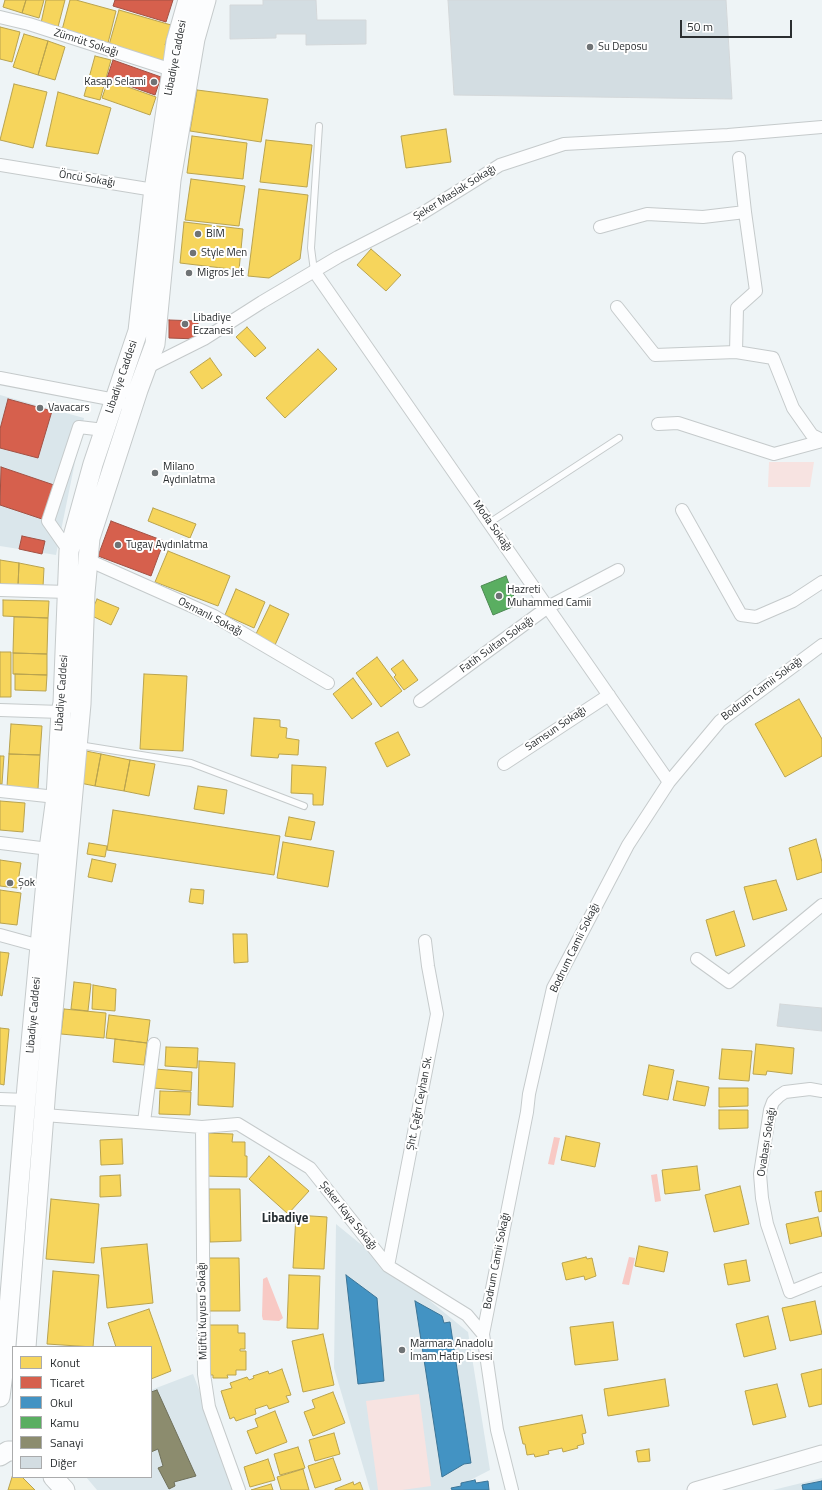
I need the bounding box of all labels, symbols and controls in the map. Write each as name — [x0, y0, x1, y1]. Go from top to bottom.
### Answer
scale bar — [682, 12, 794, 38]
text: 50 m — [687, 17, 713, 36]
street label: Libadiye Caddesi — [162, 19, 190, 97]
street label: Zümrüt Sokağı — [52, 26, 120, 60]
place label: Su Deposu — [598, 40, 647, 54]
marker: Su Deposu — [585, 42, 595, 52]
place label: Kasap Selami — [84, 75, 146, 89]
marker: Kasap Selami — [149, 77, 159, 87]
street label: Şeker Maslak Sokağı — [411, 162, 499, 224]
street label: Öncü Sokağı — [58, 168, 116, 190]
place label: BİM — [206, 227, 225, 241]
marker: BİM — [193, 229, 203, 239]
place label: Style Men — [201, 246, 247, 260]
marker: Style Men — [188, 248, 198, 258]
place label: Migros Jet — [197, 266, 244, 280]
marker: Migros Jet — [184, 268, 194, 278]
place label: Libadiye Eczanesi — [193, 311, 233, 337]
marker: Libadiye Eczanesi — [180, 319, 190, 329]
street label: Libadiye Caddesi — [103, 339, 141, 415]
place label: Vavacars — [48, 401, 90, 415]
marker: Vavacars — [35, 403, 45, 413]
place label: Milano Aydınlatma — [163, 460, 215, 486]
marker: Milano Aydınlatma — [150, 468, 160, 478]
street label: Moda Sokağı — [470, 498, 514, 554]
place label: Tugay Aydınlatma — [126, 538, 208, 552]
marker: Tugay Aydınlatma — [113, 540, 123, 550]
place label: Hazreti Muhammed Camii — [507, 583, 591, 609]
marker: Hazreti Muhammed Camii — [494, 591, 504, 601]
street label: Osmanlı Sokağı — [175, 595, 245, 639]
street label: Fatih Sultan Sokağı — [457, 614, 537, 676]
street label: Libadiye Caddesi — [53, 654, 71, 732]
street label: Bodrum Camii Sokağı — [719, 654, 805, 724]
street label: Samsun Sokağı — [523, 704, 589, 754]
place label: Şok — [18, 876, 35, 890]
marker: Şok — [5, 878, 15, 888]
street label: Bodrum Camii Sokağı — [548, 901, 602, 995]
street label: Libadiye Caddesi — [24, 976, 44, 1054]
street label: Şht. Çağrı Ceyhan Sk. — [404, 1054, 436, 1152]
street label: Ovabaşı Sokağı — [755, 1106, 779, 1178]
street label: Şeker Kaya Sokağı — [316, 1179, 380, 1253]
district label: Libadiye — [262, 1211, 308, 1227]
street label: Bodrum Camii Sokağı — [481, 1212, 513, 1310]
street label: Müftü Kuyusu Sokağı — [196, 1262, 210, 1360]
place label: Marmara Anadolu İmam Hatip Lisesi — [410, 1337, 493, 1363]
marker: Marmara Anadolu İmam Hatip Lisesi — [397, 1345, 407, 1355]
legend — [12, 1346, 152, 1478]
text: Konut — [50, 1353, 80, 1372]
text: Ticaret — [50, 1373, 84, 1392]
text: Okul — [50, 1393, 73, 1412]
text: Kamu — [50, 1413, 79, 1432]
text: Sanayi — [50, 1433, 83, 1452]
text: Diğer — [50, 1453, 77, 1472]

